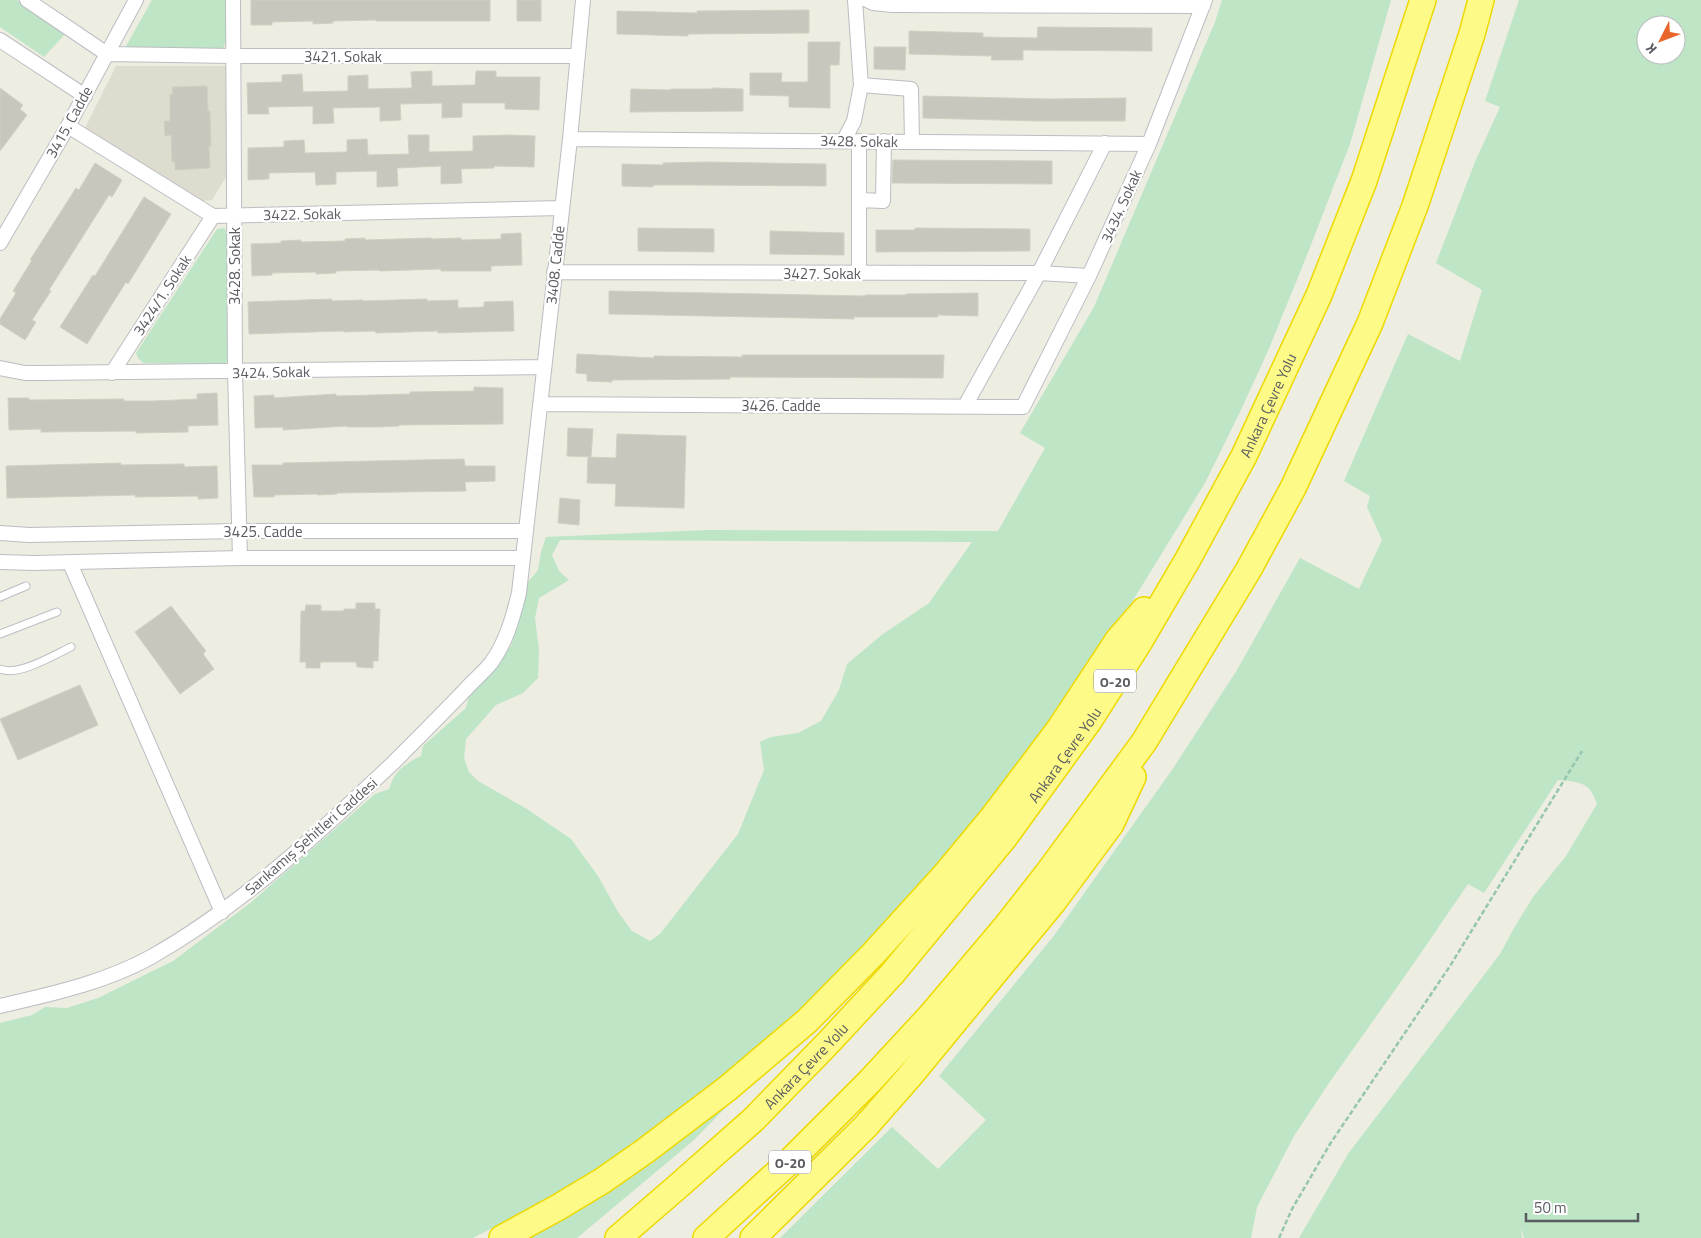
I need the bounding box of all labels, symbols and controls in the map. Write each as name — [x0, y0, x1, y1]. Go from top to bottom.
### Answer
north arrow — [1636, 15, 1686, 65]
text: K — [1640, 38, 1662, 59]
street label: 3421. Sokak — [304, 45, 382, 68]
street label: 3415. Cadde — [40, 82, 98, 162]
street label: 3428. Sokak — [820, 129, 898, 153]
street label: 3434. Sokak — [1095, 166, 1147, 246]
street label: 3422. Sokak — [263, 202, 341, 226]
street label: 3408. Cadde — [539, 224, 571, 306]
street label: 3428. Sokak — [223, 227, 246, 305]
street label: 3424/1. Sokak — [127, 250, 197, 340]
street label: 3427. Sokak — [783, 262, 861, 285]
street label: Ankara Çevre Yolu — [1233, 349, 1302, 461]
street label: 3424. Sokak — [232, 360, 310, 384]
street label: 3426. Cadde — [741, 394, 821, 417]
street label: 3425. Cadde — [223, 520, 303, 543]
road number: O-20 — [1094, 669, 1136, 692]
street label: Ankara Çevre Yolu — [1022, 702, 1107, 807]
street label: Sarıkamış Şehitleri Caddesi — [240, 772, 382, 900]
street label: Ankara Çevre Yolu — [758, 1017, 853, 1114]
road number: O-20 — [769, 1150, 811, 1174]
scale bar — [1526, 1190, 1638, 1222]
text: 50 m — [1534, 1196, 1567, 1219]

